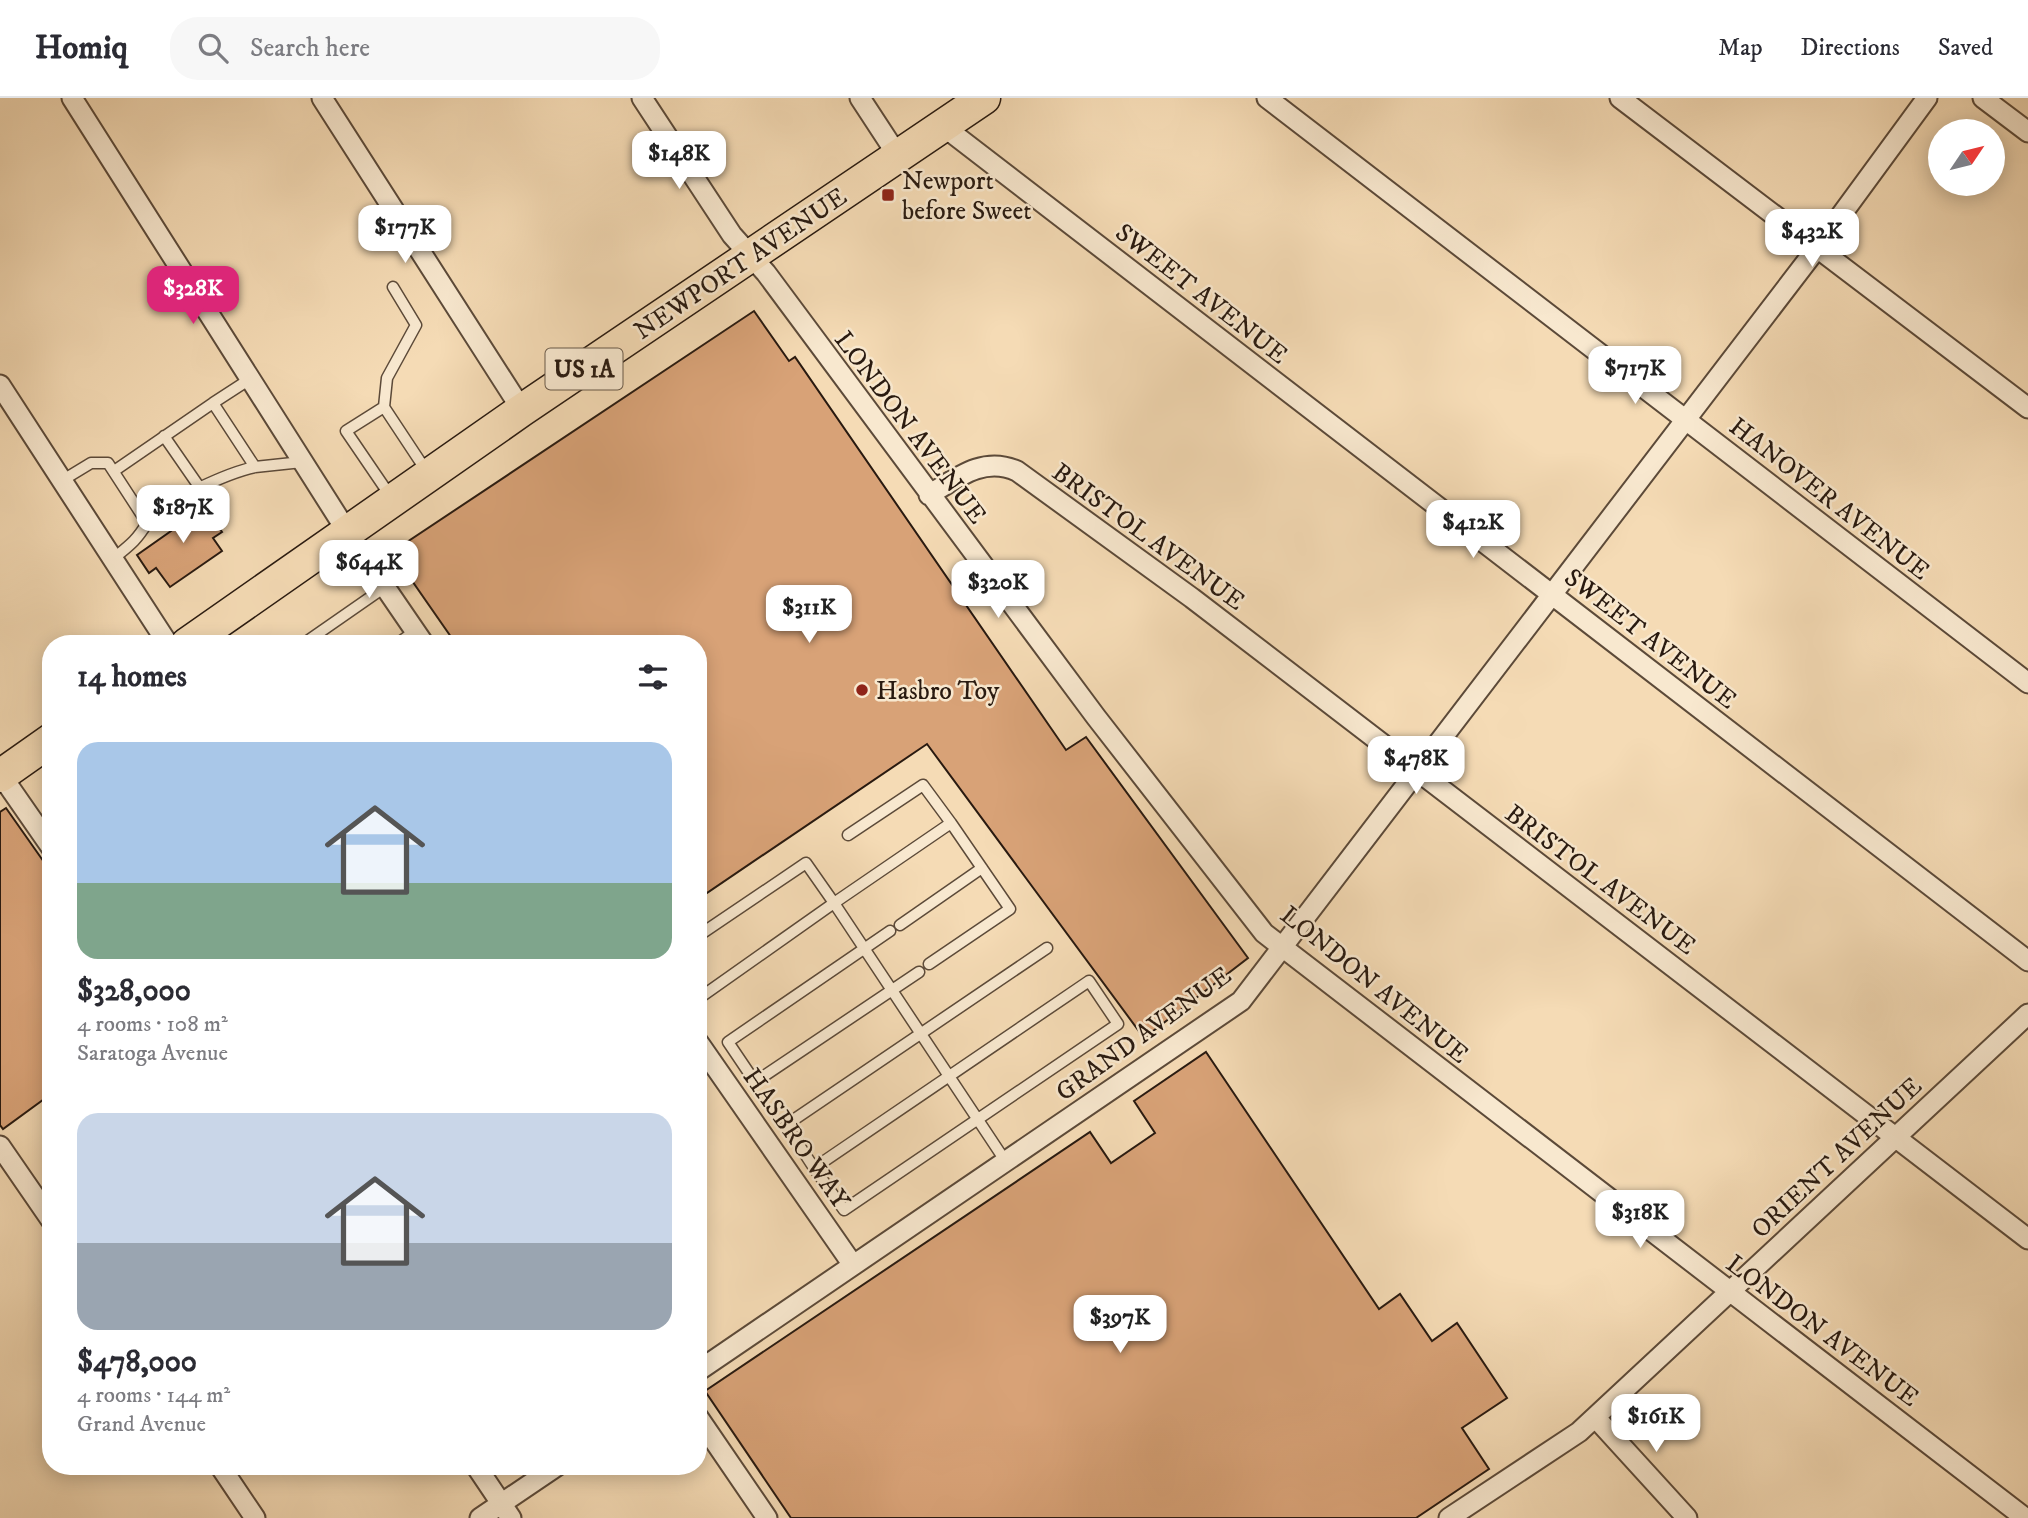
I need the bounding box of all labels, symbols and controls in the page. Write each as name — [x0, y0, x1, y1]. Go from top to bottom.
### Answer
search box — [170, 17, 660, 80]
text: Homiq — [35, 28, 128, 69]
icon: search — [194, 29, 232, 67]
text: Search here — [250, 32, 370, 65]
text: Map — [1718, 33, 1763, 63]
text: Directions — [1801, 33, 1900, 63]
text: Saved — [1938, 33, 1993, 63]
north arrow — [1928, 119, 2006, 196]
map controls — [1928, 119, 2005, 196]
pin: $148K — [630, 132, 728, 191]
text: $148K — [648, 139, 710, 168]
place label: Newport before Sweet — [902, 165, 1032, 228]
street label: NEWPORT AVENUE — [628, 181, 854, 348]
marker: Newport before Sweet — [880, 187, 896, 203]
pin: $177K — [356, 206, 454, 265]
pin: $432K — [1763, 209, 1861, 269]
text: $177K — [374, 213, 436, 242]
street label: SWEET AVENUE — [1108, 217, 1294, 372]
text: $432K — [1781, 217, 1843, 246]
pin: $328K — [144, 266, 242, 326]
text: $328K — [163, 274, 223, 303]
street label: LONDON AVENUE — [826, 325, 993, 531]
pin: $717K — [1586, 346, 1684, 406]
road number: US 1A — [546, 348, 622, 390]
text: $717K — [1604, 354, 1666, 383]
street label: HANOVER AVENUE — [1722, 411, 1936, 588]
street label: BRISTOL AVENUE — [1045, 456, 1251, 618]
pin: $187K — [134, 486, 232, 545]
text: $187K — [153, 493, 213, 522]
pin: $412K — [1424, 500, 1522, 560]
text: $412K — [1442, 508, 1504, 537]
pin: $644K — [320, 540, 418, 600]
text: $644K — [335, 548, 403, 577]
pin: $320K — [949, 560, 1047, 620]
street label: SWEET AVENUE — [1557, 562, 1743, 717]
text: $320K — [968, 568, 1028, 597]
pin: $311K — [760, 586, 858, 645]
text: $311K — [782, 593, 836, 622]
icon: filters — [634, 658, 672, 696]
text: 14 homes — [77, 659, 187, 696]
place label: Hasbro Toy — [876, 675, 1000, 708]
marker: Hasbro Toy — [854, 682, 870, 698]
pin: $478K — [1367, 736, 1465, 796]
text: $478K — [1384, 744, 1448, 773]
icon: home — [312, 787, 438, 913]
street label: BRISTOL AVENUE — [1498, 798, 1702, 963]
street label: LONDON AVENUE — [1273, 899, 1475, 1071]
street label: GRAND AVENUE — [1050, 959, 1238, 1109]
text: $328,000 — [77, 973, 191, 1010]
text: 4 rooms · 108 m² — [77, 1010, 228, 1039]
text: Saratoga Avenue — [77, 1039, 228, 1068]
street label: HASBRO WAY — [735, 1062, 857, 1216]
street label: ORIENT AVENUE — [1745, 1070, 1929, 1246]
icon: home — [312, 1158, 438, 1284]
pin: $318K — [1591, 1190, 1689, 1250]
text: $318K — [1611, 1198, 1669, 1227]
street label: LONDON AVENUE — [1719, 1248, 1925, 1415]
pin: $397K — [1071, 1296, 1169, 1355]
text: $397K — [1090, 1303, 1150, 1332]
text: $478,000 — [77, 1344, 197, 1381]
text: 4 rooms · 144 m² — [77, 1381, 230, 1410]
pin: $161K — [1607, 1394, 1705, 1454]
text: $161K — [1627, 1402, 1685, 1431]
text: Grand Avenue — [77, 1410, 206, 1439]

